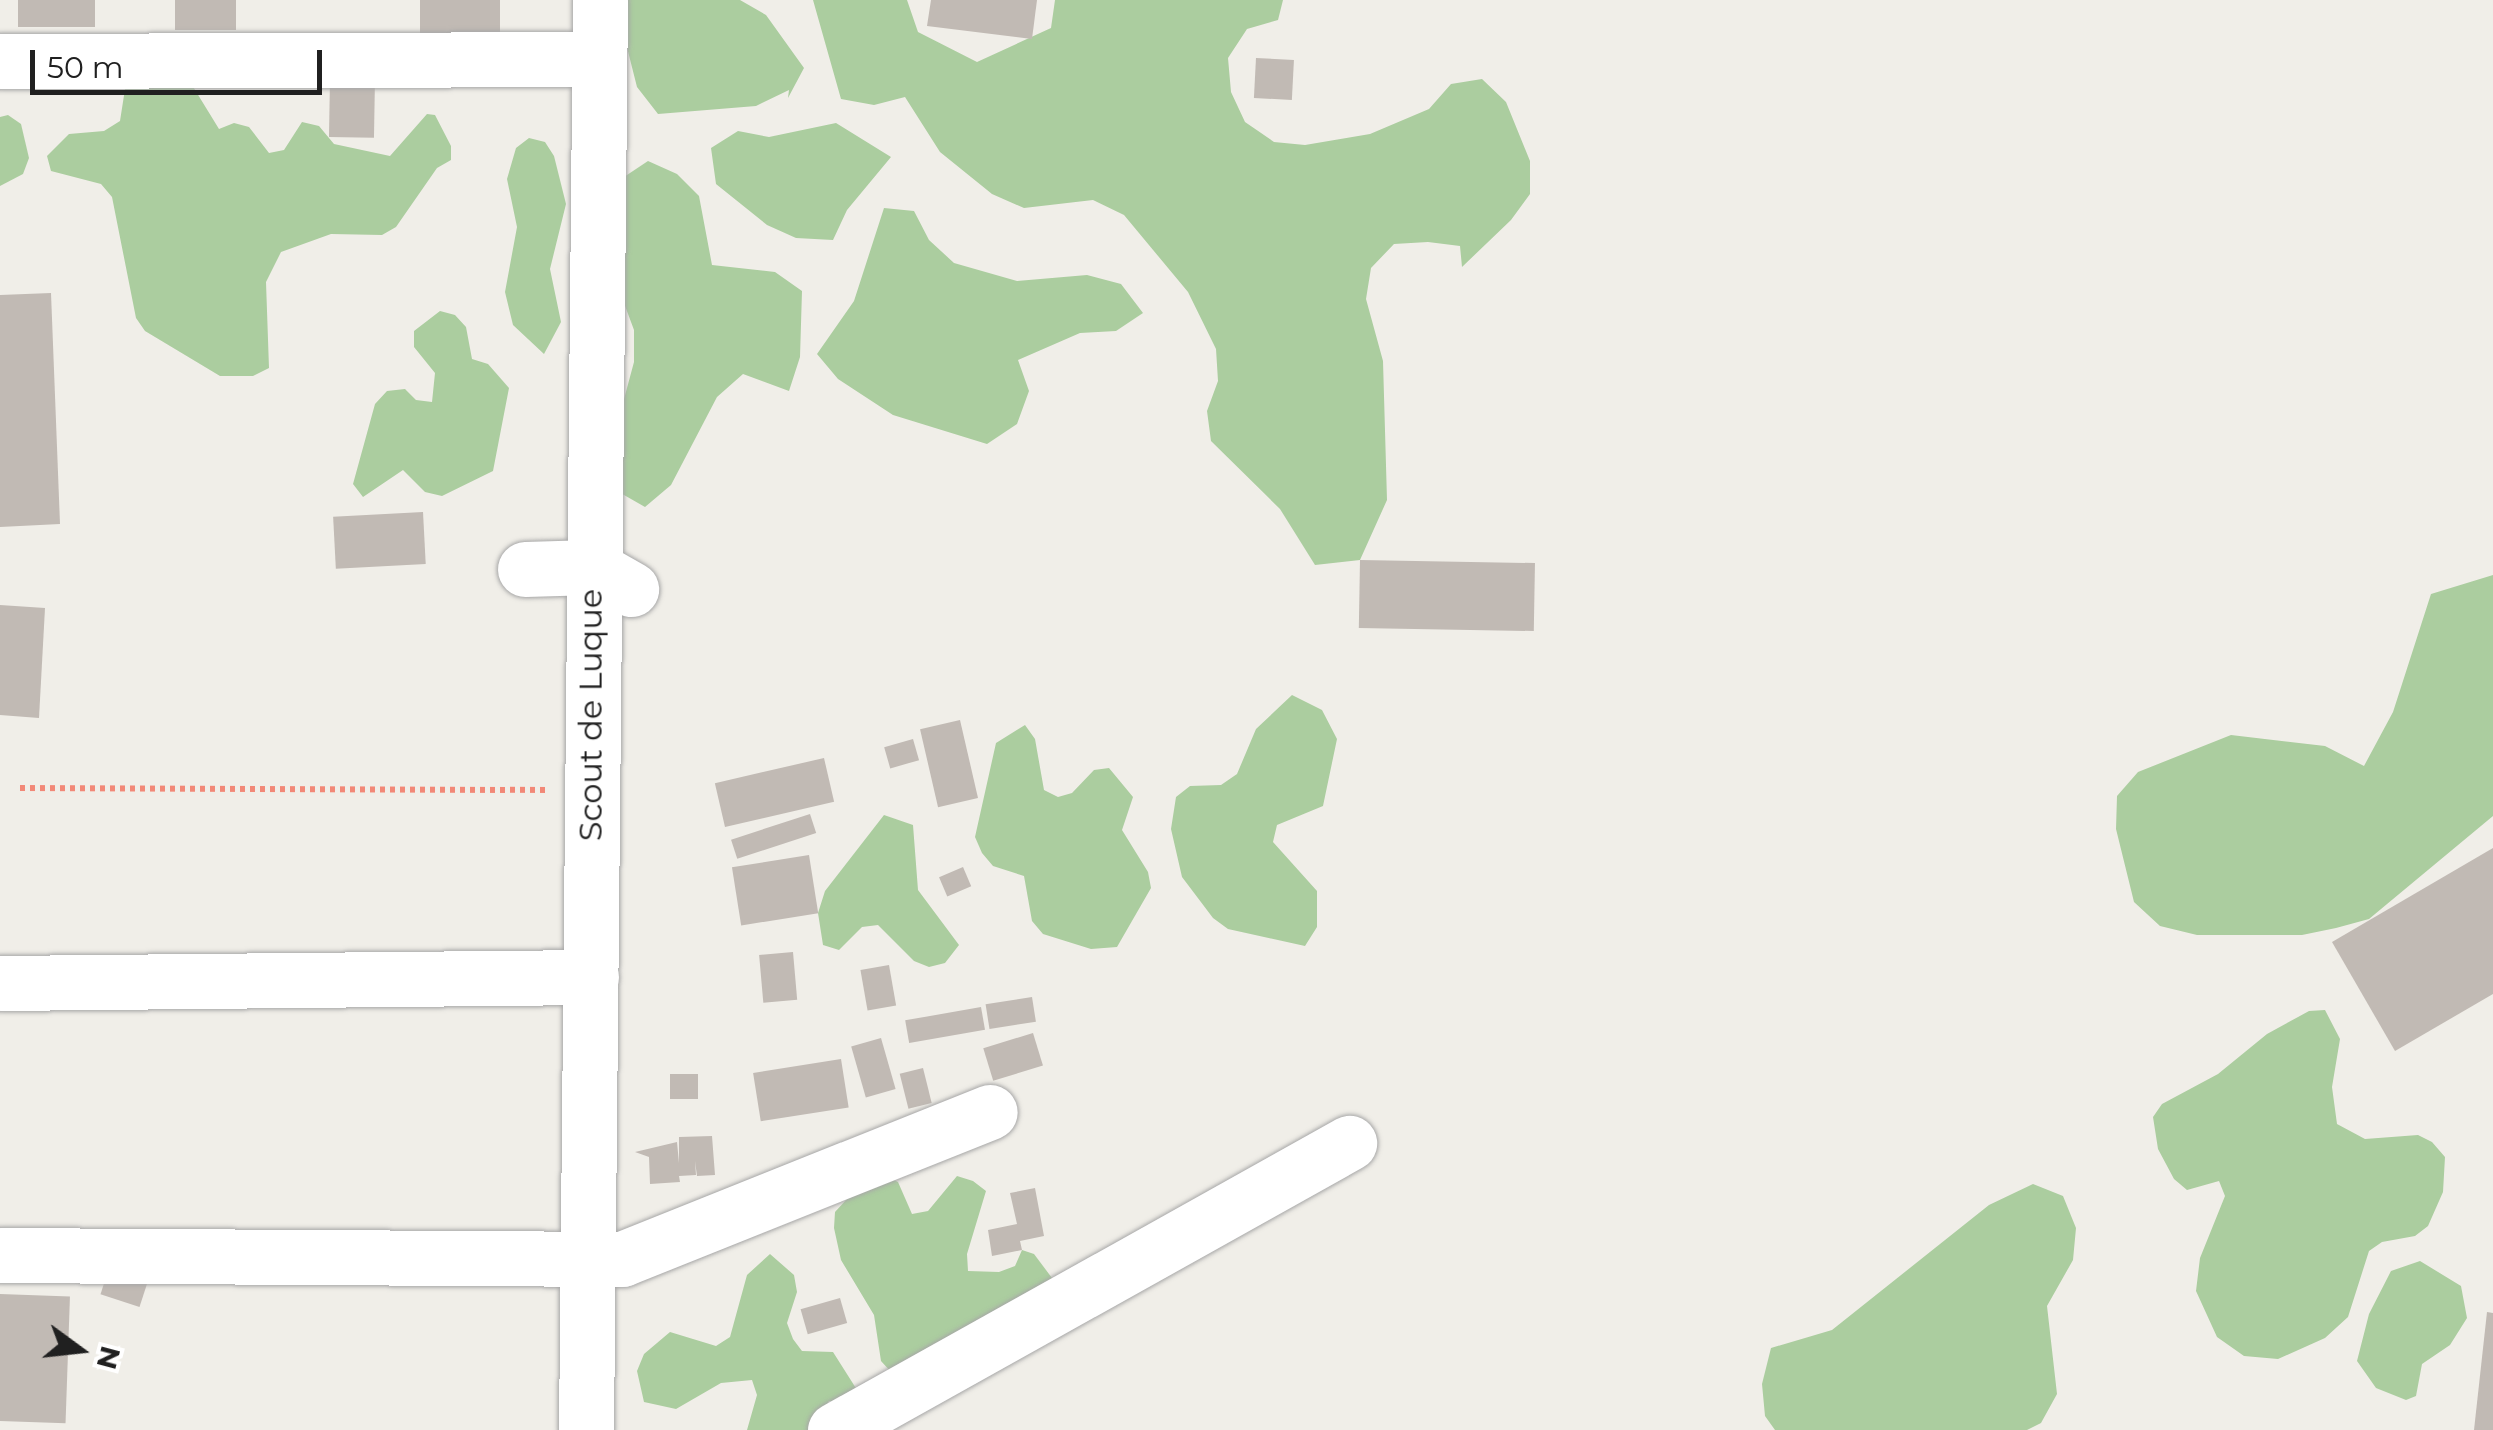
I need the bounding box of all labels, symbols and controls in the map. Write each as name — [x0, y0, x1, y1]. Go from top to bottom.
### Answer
scale bar — [35, 30, 328, 92]
text: 50 m — [47, 49, 124, 86]
street label: Scout de Luque — [572, 589, 610, 841]
north arrow — [30, 1300, 130, 1400]
text: N — [90, 1342, 128, 1373]

